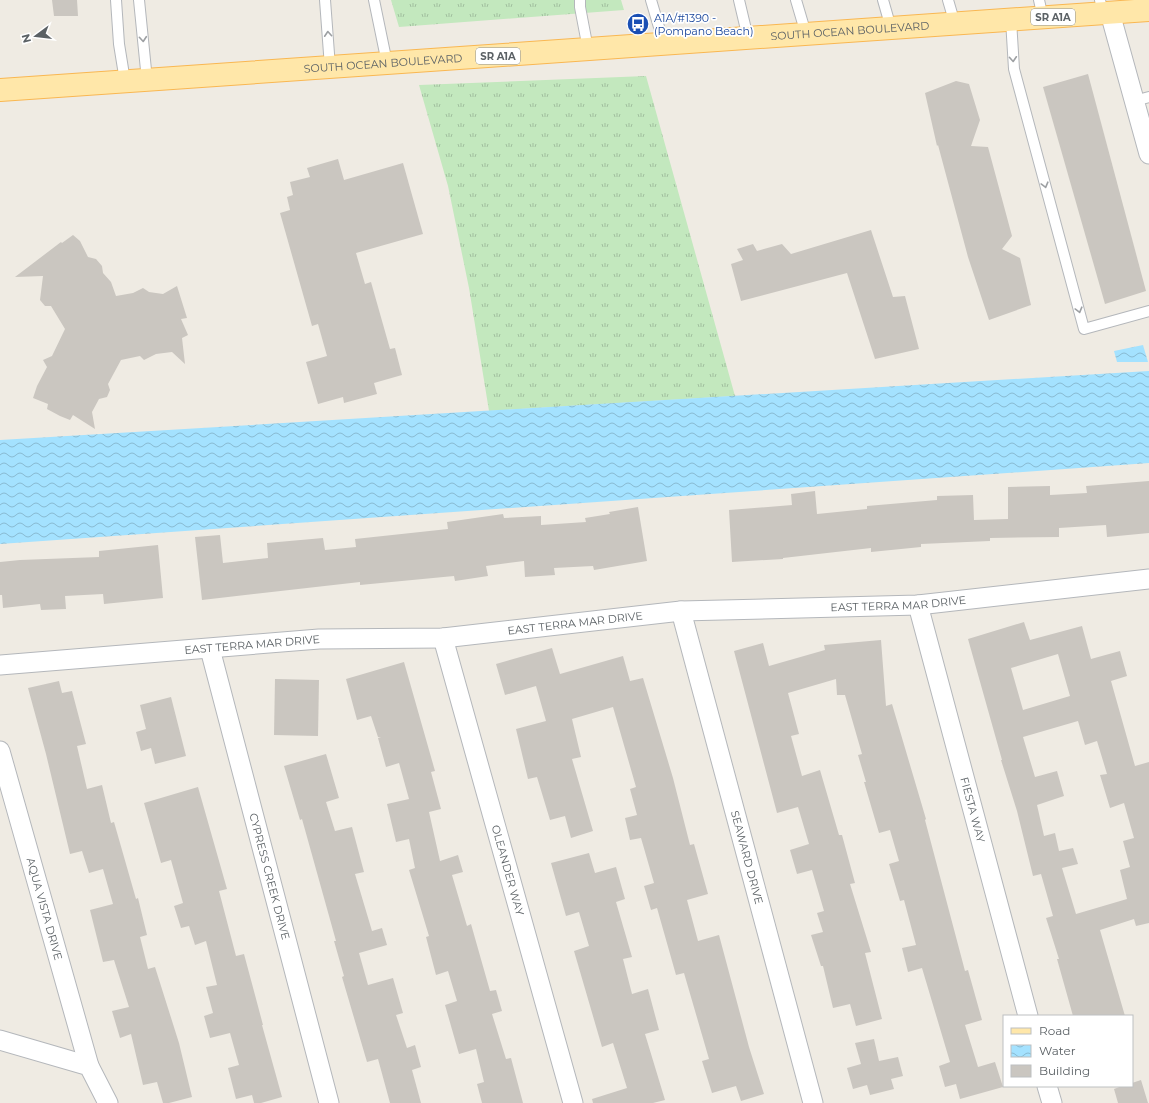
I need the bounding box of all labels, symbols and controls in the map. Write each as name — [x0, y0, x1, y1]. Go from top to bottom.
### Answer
road number: SR A1A — [1031, 9, 1075, 25]
bus stop icon: A1A/#1390 - (Pompano Beach) — [625, 11, 651, 37]
place label: A1A/#1390 - (Pompano Beach) — [654, 11, 754, 38]
north arrow — [16, 16, 56, 56]
street label: SOUTH OCEAN BOULEVARD — [770, 18, 930, 43]
one-way arrow — [323, 31, 332, 37]
text: N — [18, 32, 34, 45]
one-way arrow — [138, 36, 147, 42]
road number: SR A1A — [476, 48, 520, 64]
street label: SOUTH OCEAN BOULEVARD — [303, 51, 463, 76]
one-way arrow — [1009, 56, 1018, 62]
one-way arrow — [1040, 181, 1049, 188]
one-way arrow — [1074, 307, 1083, 314]
street label: EAST TERRA MAR DRIVE — [830, 593, 967, 614]
street label: EAST TERRA MAR DRIVE — [507, 608, 643, 638]
street label: EAST TERRA MAR DRIVE — [184, 632, 320, 657]
street label: FIESTA WAY — [957, 776, 988, 844]
street label: SEAWARD DRIVE — [728, 809, 766, 906]
street label: CYPRESS CREEK DRIVE — [246, 812, 293, 941]
street label: OLEANDER WAY — [489, 823, 527, 917]
street label: AQUA VISTA DRIVE — [23, 856, 66, 962]
legend — [1003, 1015, 1133, 1087]
text: Road — [1039, 1023, 1070, 1038]
text: Water — [1039, 1043, 1076, 1058]
text: Building — [1039, 1063, 1090, 1078]

